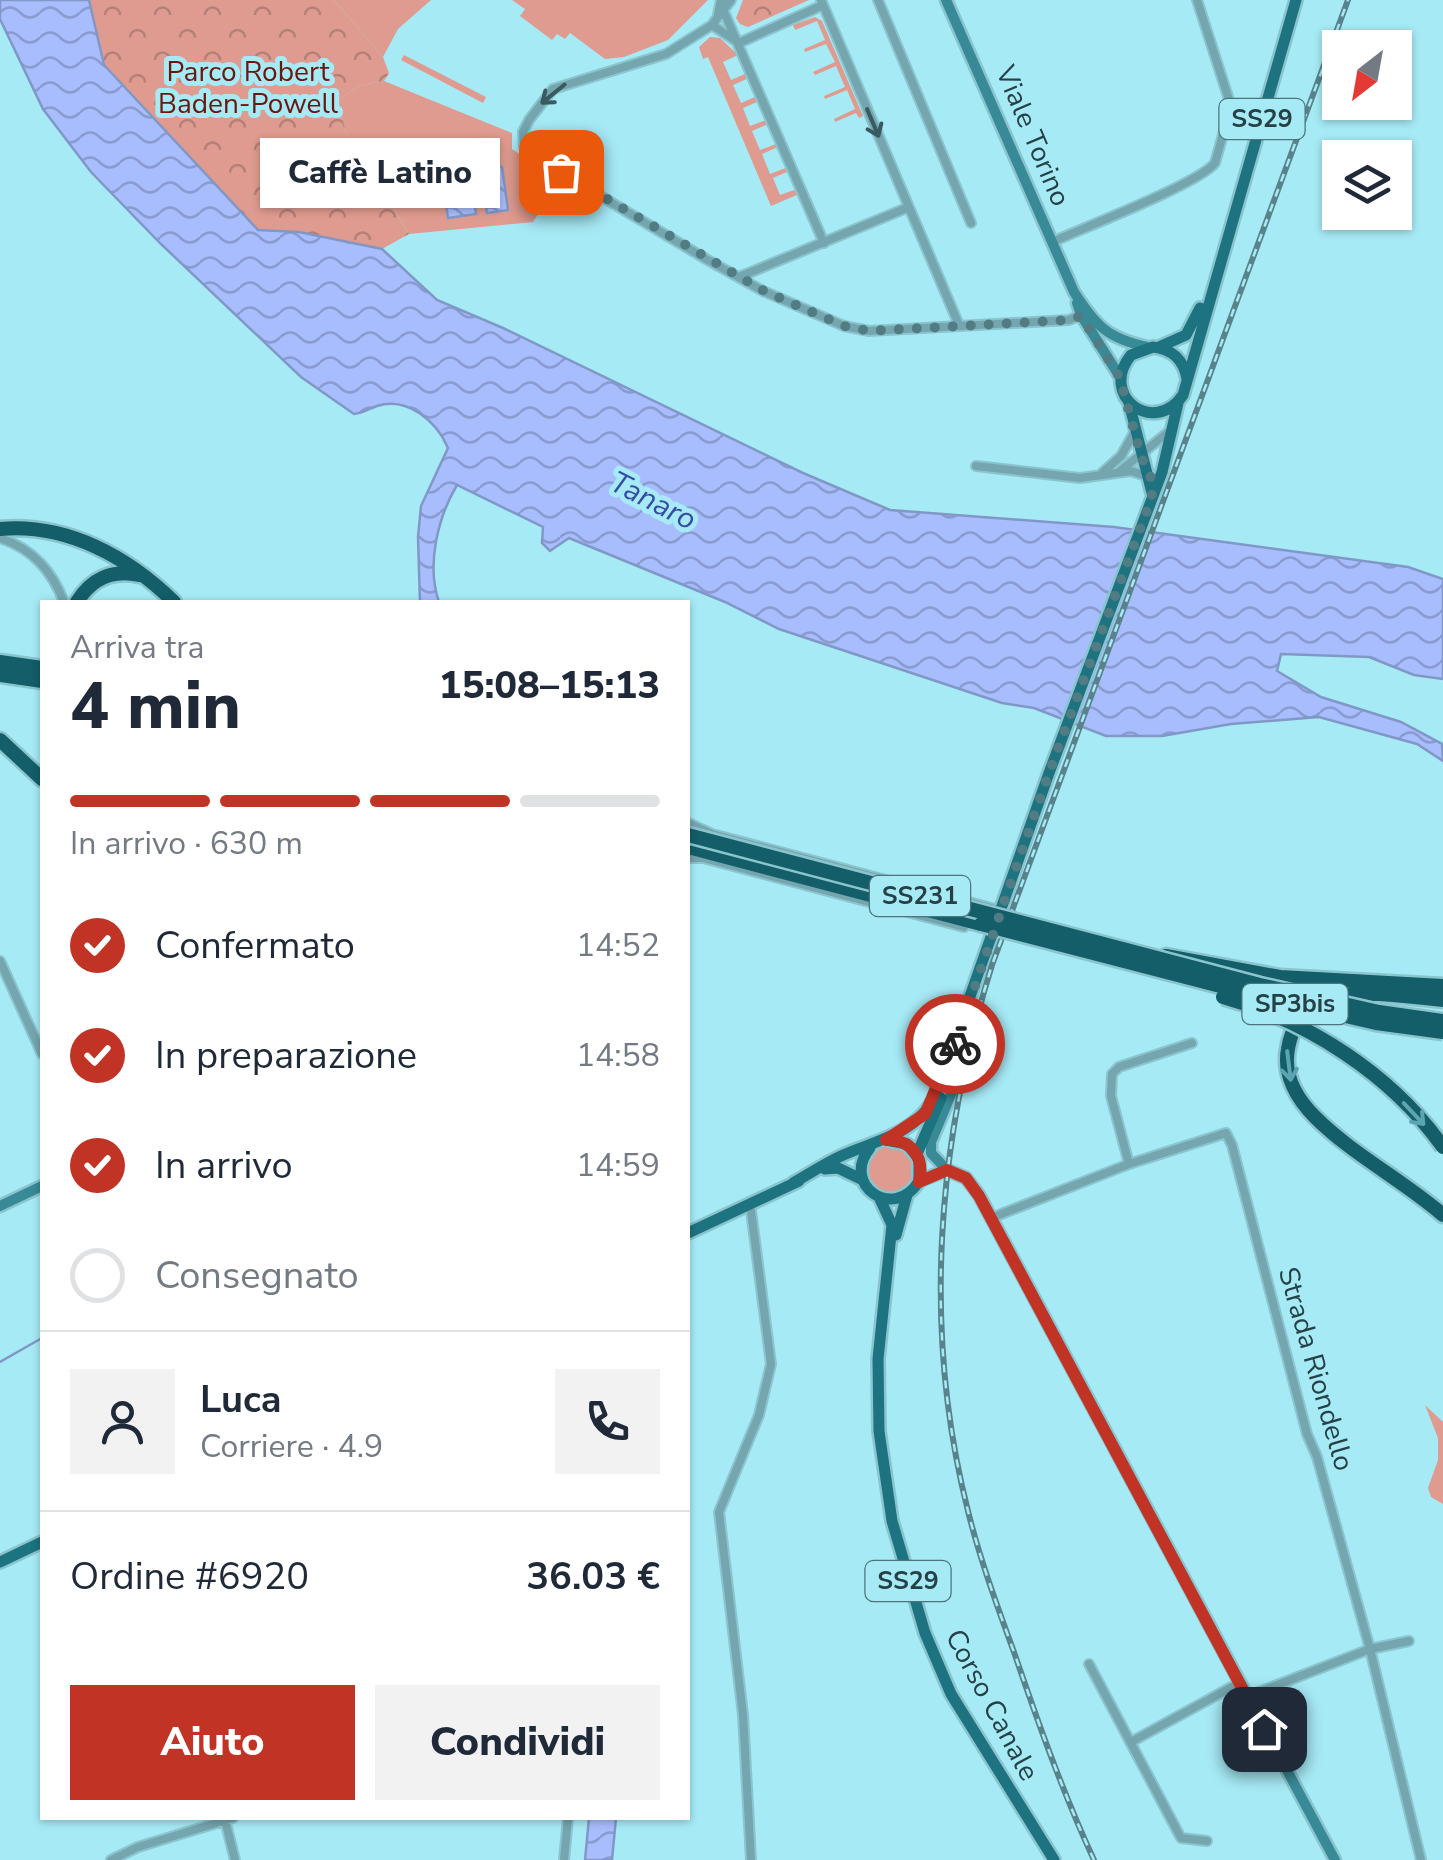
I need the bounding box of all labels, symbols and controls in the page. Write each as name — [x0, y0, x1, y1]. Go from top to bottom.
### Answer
north arrow — [1322, 30, 1412, 120]
map controls — [1322, 30, 1412, 230]
park label: Parco Robert Baden-Powell — [158, 53, 339, 123]
street label: Viale Torino — [986, 59, 1080, 212]
one-way arrow — [541, 82, 566, 105]
road number: SS29 — [1220, 99, 1304, 139]
one-way arrow — [865, 107, 883, 137]
pin — [519, 130, 604, 215]
callout: Caffè Latino — [261, 137, 501, 207]
button: layers — [1322, 140, 1412, 230]
icon: bag — [534, 145, 589, 200]
text: Caffè Latino — [288, 151, 472, 194]
water label: Tanaro — [603, 462, 703, 540]
text: Arriva tra — [70, 626, 204, 669]
text: 15:08–15:13 — [439, 660, 660, 711]
text: 4 min — [70, 662, 241, 751]
text: In arrivo · 630 m — [70, 822, 303, 865]
road number: SS231 — [870, 876, 970, 916]
icon: check — [70, 918, 125, 973]
text: Confermato — [155, 920, 355, 971]
text: 14:52 — [576, 924, 660, 967]
road number: SP3bis — [1242, 984, 1348, 1024]
courier — [905, 994, 1005, 1094]
icon: bike — [928, 1017, 983, 1072]
icon: check — [70, 1028, 125, 1083]
text: In preparazione — [155, 1030, 417, 1081]
text: 14:58 — [576, 1034, 660, 1077]
one-way arrow — [1281, 1050, 1299, 1082]
one-way arrow — [1402, 1101, 1426, 1125]
icon: check — [70, 1138, 125, 1193]
text: In arrivo — [155, 1140, 293, 1191]
text: 14:59 — [576, 1144, 660, 1187]
text: Consegnato — [155, 1250, 359, 1301]
street label: Strada Riondello — [1269, 1263, 1363, 1475]
button: person — [70, 1369, 175, 1474]
button: phone — [555, 1369, 660, 1474]
text: Luca — [200, 1374, 282, 1425]
text: Corriere · 4.9 — [200, 1425, 383, 1468]
text: Ordine #6920 — [70, 1551, 309, 1602]
text: 36.03 € — [526, 1551, 660, 1602]
road number: SS29 — [866, 1561, 950, 1601]
street label: Corso Canale — [936, 1623, 1048, 1787]
button: Aiuto — [70, 1685, 355, 1800]
button: Condividi — [375, 1685, 660, 1800]
pin — [1222, 1687, 1307, 1772]
icon: home — [1237, 1702, 1292, 1757]

